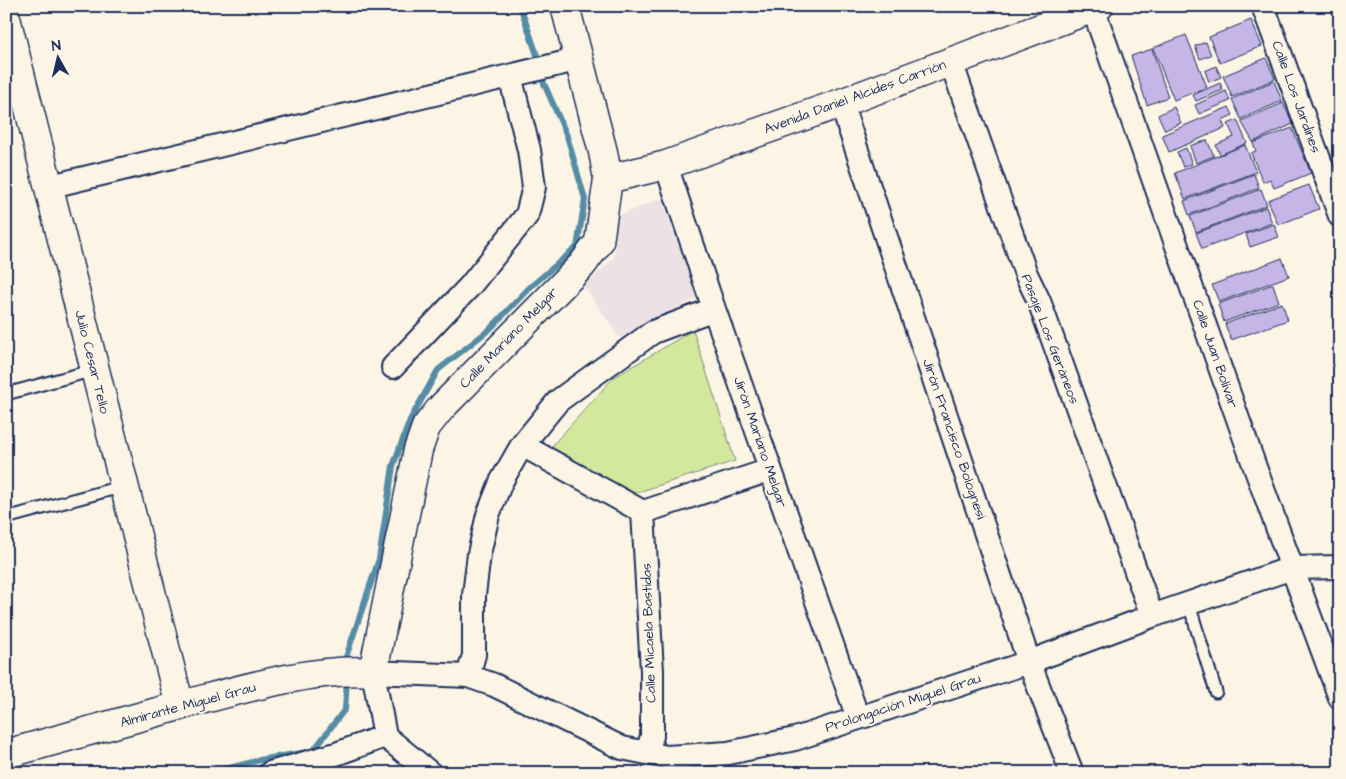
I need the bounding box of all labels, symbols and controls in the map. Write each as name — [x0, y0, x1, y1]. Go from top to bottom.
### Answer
north arrow — [32, 32, 82, 82]
text: N — [51, 36, 62, 57]
street label: Calle Los Jardines — [1266, 38, 1326, 156]
street label: Avenida Daniel Alcides Carrión — [761, 55, 949, 139]
street label: Pasaje Los Geráneos — [1016, 271, 1084, 407]
street label: Calle Mariano Melgar — [455, 283, 563, 393]
street label: Calle Juan Bolívar — [1187, 297, 1243, 411]
street label: Julio Cesar Tello — [69, 308, 115, 416]
street label: Jirón Francisco Bolognesi — [917, 356, 991, 522]
street label: Jirón Mariano Melgar — [728, 374, 792, 510]
street label: Calle Micaela Bastidas — [637, 563, 661, 703]
street label: Prolongación Miguel Grau — [823, 668, 983, 738]
street label: Almirante Miguel Grau — [118, 677, 258, 733]

